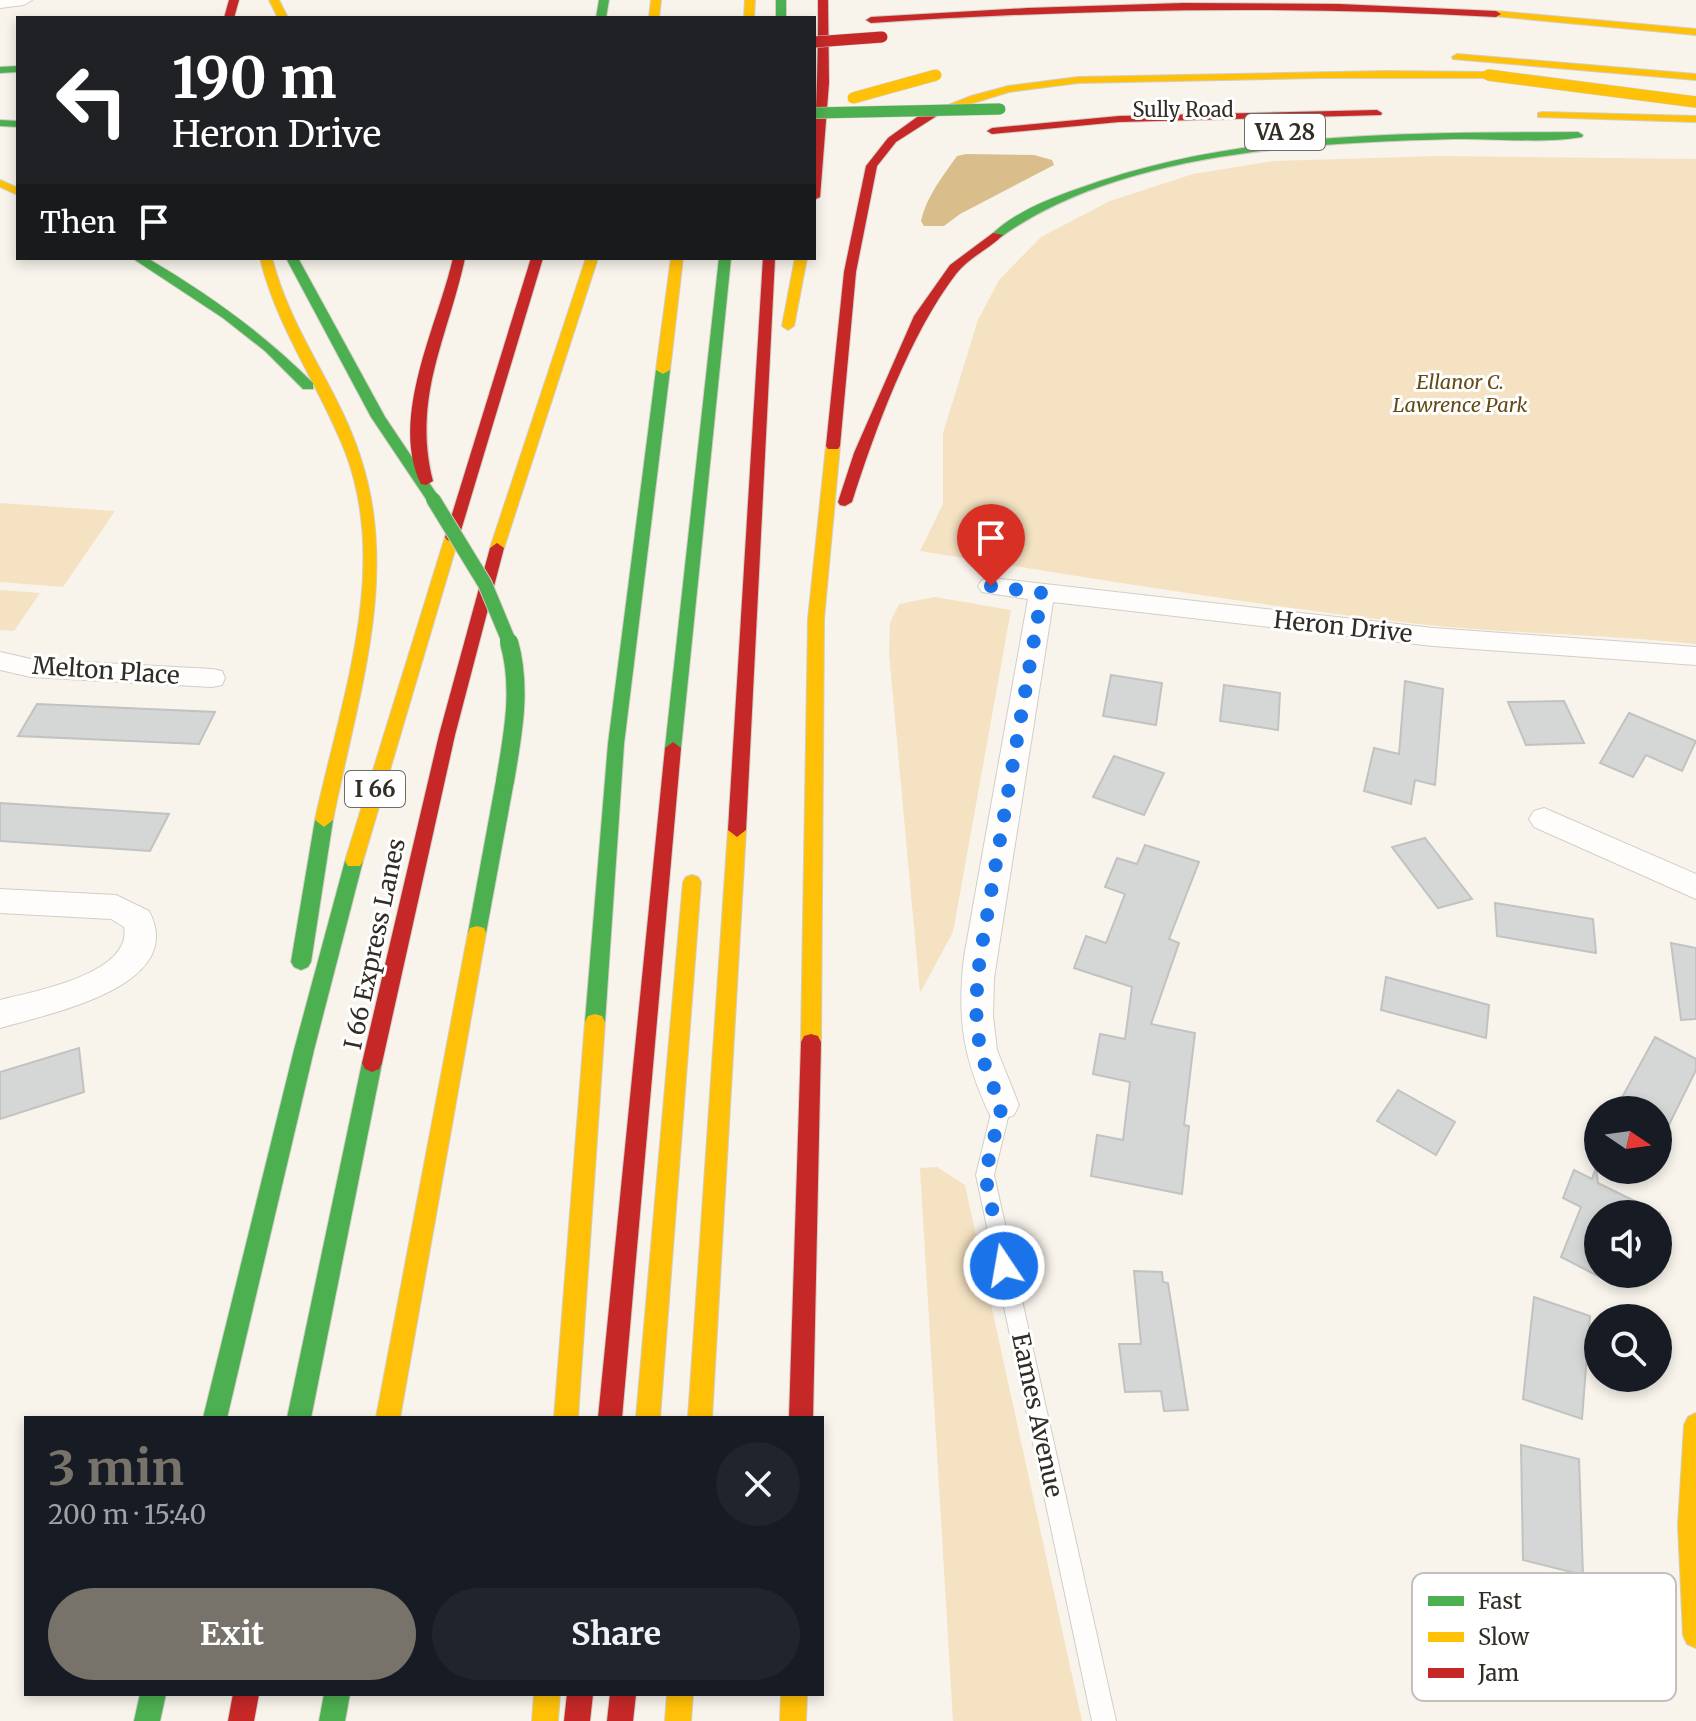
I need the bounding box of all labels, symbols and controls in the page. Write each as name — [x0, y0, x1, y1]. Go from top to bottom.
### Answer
text: 190 m — [172, 43, 337, 113]
icon: left — [40, 48, 144, 152]
street label: Sully Road — [1132, 97, 1234, 122]
text: Heron Drive — [172, 112, 381, 157]
road number: VA 28 — [1245, 114, 1325, 150]
icon: arrive — [132, 200, 176, 244]
text: Then — [40, 203, 116, 241]
park label: Ellanor C. Lawrence Park — [1393, 369, 1527, 417]
pin — [957, 504, 1025, 586]
icon: arrive — [969, 516, 1013, 560]
street label: Heron Drive — [1272, 604, 1414, 649]
street label: Melton Place — [31, 650, 181, 691]
road number: I 66 — [345, 771, 405, 807]
street label: I 66 Express Lanes — [337, 836, 412, 1052]
north arrow — [1584, 1096, 1672, 1184]
map controls — [1584, 1096, 1672, 1392]
button: sound — [1584, 1200, 1672, 1288]
position arrow — [962, 1224, 1046, 1308]
button: search — [1584, 1304, 1672, 1392]
street label: Eames Avenue — [1005, 1330, 1070, 1500]
text: 3 min — [48, 1438, 184, 1498]
button: close — [716, 1442, 800, 1526]
text: 200 m · 15:40 — [48, 1498, 206, 1531]
legend — [1412, 1573, 1676, 1701]
text: Fast — [1478, 1587, 1522, 1615]
button: Exit — [48, 1588, 416, 1680]
button: Share — [432, 1588, 800, 1680]
text: Slow — [1478, 1623, 1529, 1651]
text: Jam — [1477, 1659, 1519, 1687]

